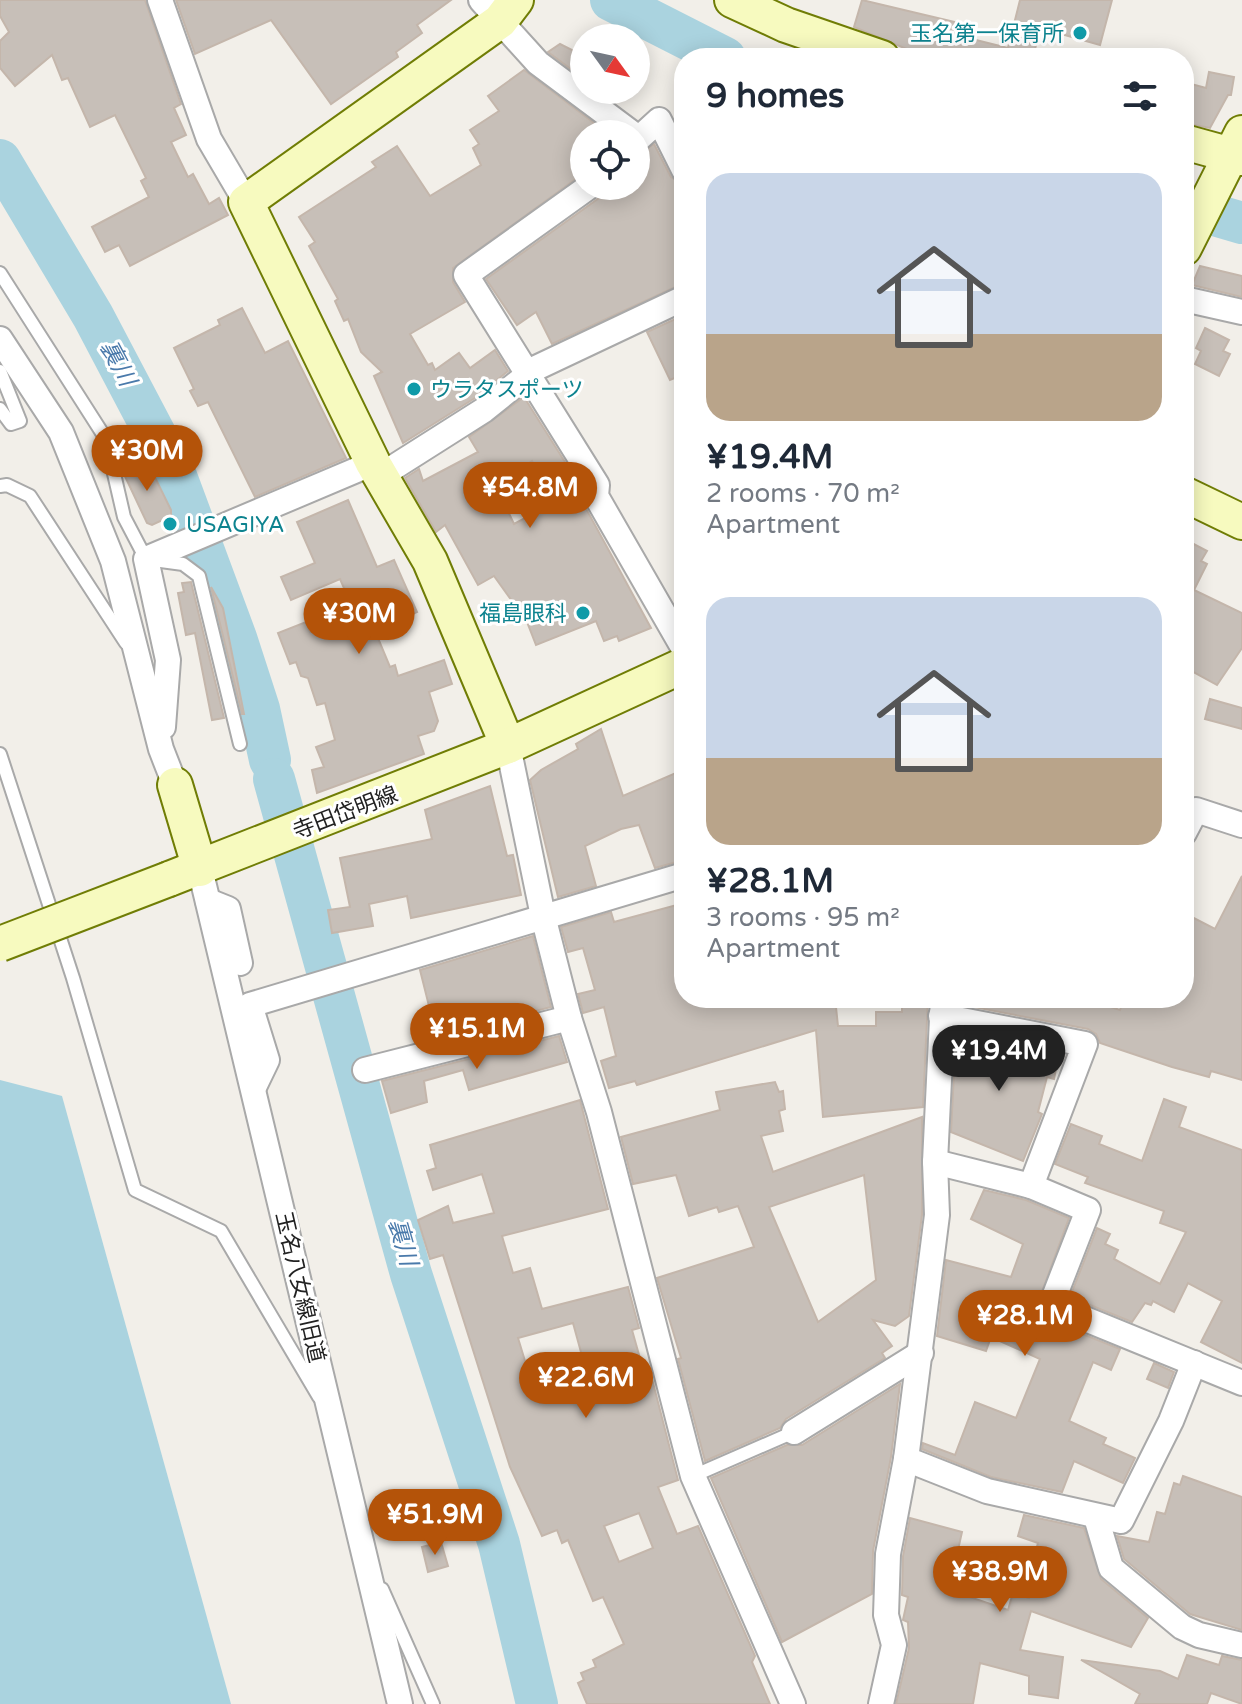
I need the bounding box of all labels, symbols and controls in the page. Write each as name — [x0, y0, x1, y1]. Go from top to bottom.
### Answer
place label: 玉名第一保育所 — [910, 21, 1064, 47]
north arrow — [570, 24, 650, 104]
map controls — [570, 24, 650, 200]
marker: 玉名第一保育所 — [1071, 24, 1089, 42]
icon: filters — [1118, 74, 1162, 118]
text: 9 homes — [706, 76, 844, 117]
button: locate — [570, 120, 650, 200]
icon: home — [862, 225, 1006, 369]
water label: 裏川 — [93, 335, 143, 394]
place label: ウラタスポーツ — [430, 377, 584, 403]
marker: ウラタスポーツ — [405, 380, 423, 398]
pin: ¥30M — [100, 425, 194, 493]
text: ¥30M — [110, 435, 184, 466]
text: ¥19.4M — [706, 437, 833, 478]
pin: ¥54.8M — [465, 462, 595, 530]
text: ¥54.8M — [481, 472, 579, 503]
text: 2 rooms · 70 m² — [706, 478, 900, 509]
text: Apartment — [706, 509, 840, 540]
place label: USAGIYA — [186, 512, 284, 538]
marker: USAGIYA — [161, 515, 179, 533]
pin: ¥30M — [312, 588, 406, 656]
text: ¥30M — [322, 598, 396, 629]
place label: 福島眼科 — [479, 601, 567, 627]
marker: 福島眼科 — [574, 604, 592, 622]
icon: home — [862, 649, 1006, 793]
street label: 寺田岱明線 — [289, 781, 401, 845]
text: ¥28.1M — [706, 861, 834, 902]
text: 3 rooms · 95 m² — [706, 902, 900, 933]
text: Apartment — [706, 933, 840, 964]
pin: ¥15.1M — [412, 1003, 542, 1071]
text: ¥15.1M — [428, 1013, 526, 1044]
pin: ¥19.4M — [934, 1025, 1064, 1093]
text: ¥19.4M — [950, 1035, 1048, 1066]
street label: 玉名八女線旧道 — [270, 1209, 330, 1365]
water label: 裏川 — [382, 1215, 424, 1272]
pin: ¥28.1M — [960, 1290, 1090, 1358]
text: ¥28.1M — [976, 1300, 1074, 1331]
pin: ¥22.6M — [521, 1352, 651, 1420]
text: ¥22.6M — [537, 1362, 635, 1393]
pin: ¥51.9M — [370, 1489, 500, 1557]
text: ¥51.9M — [386, 1499, 484, 1530]
pin: ¥38.9M — [935, 1546, 1065, 1614]
text: ¥38.9M — [951, 1556, 1049, 1587]

